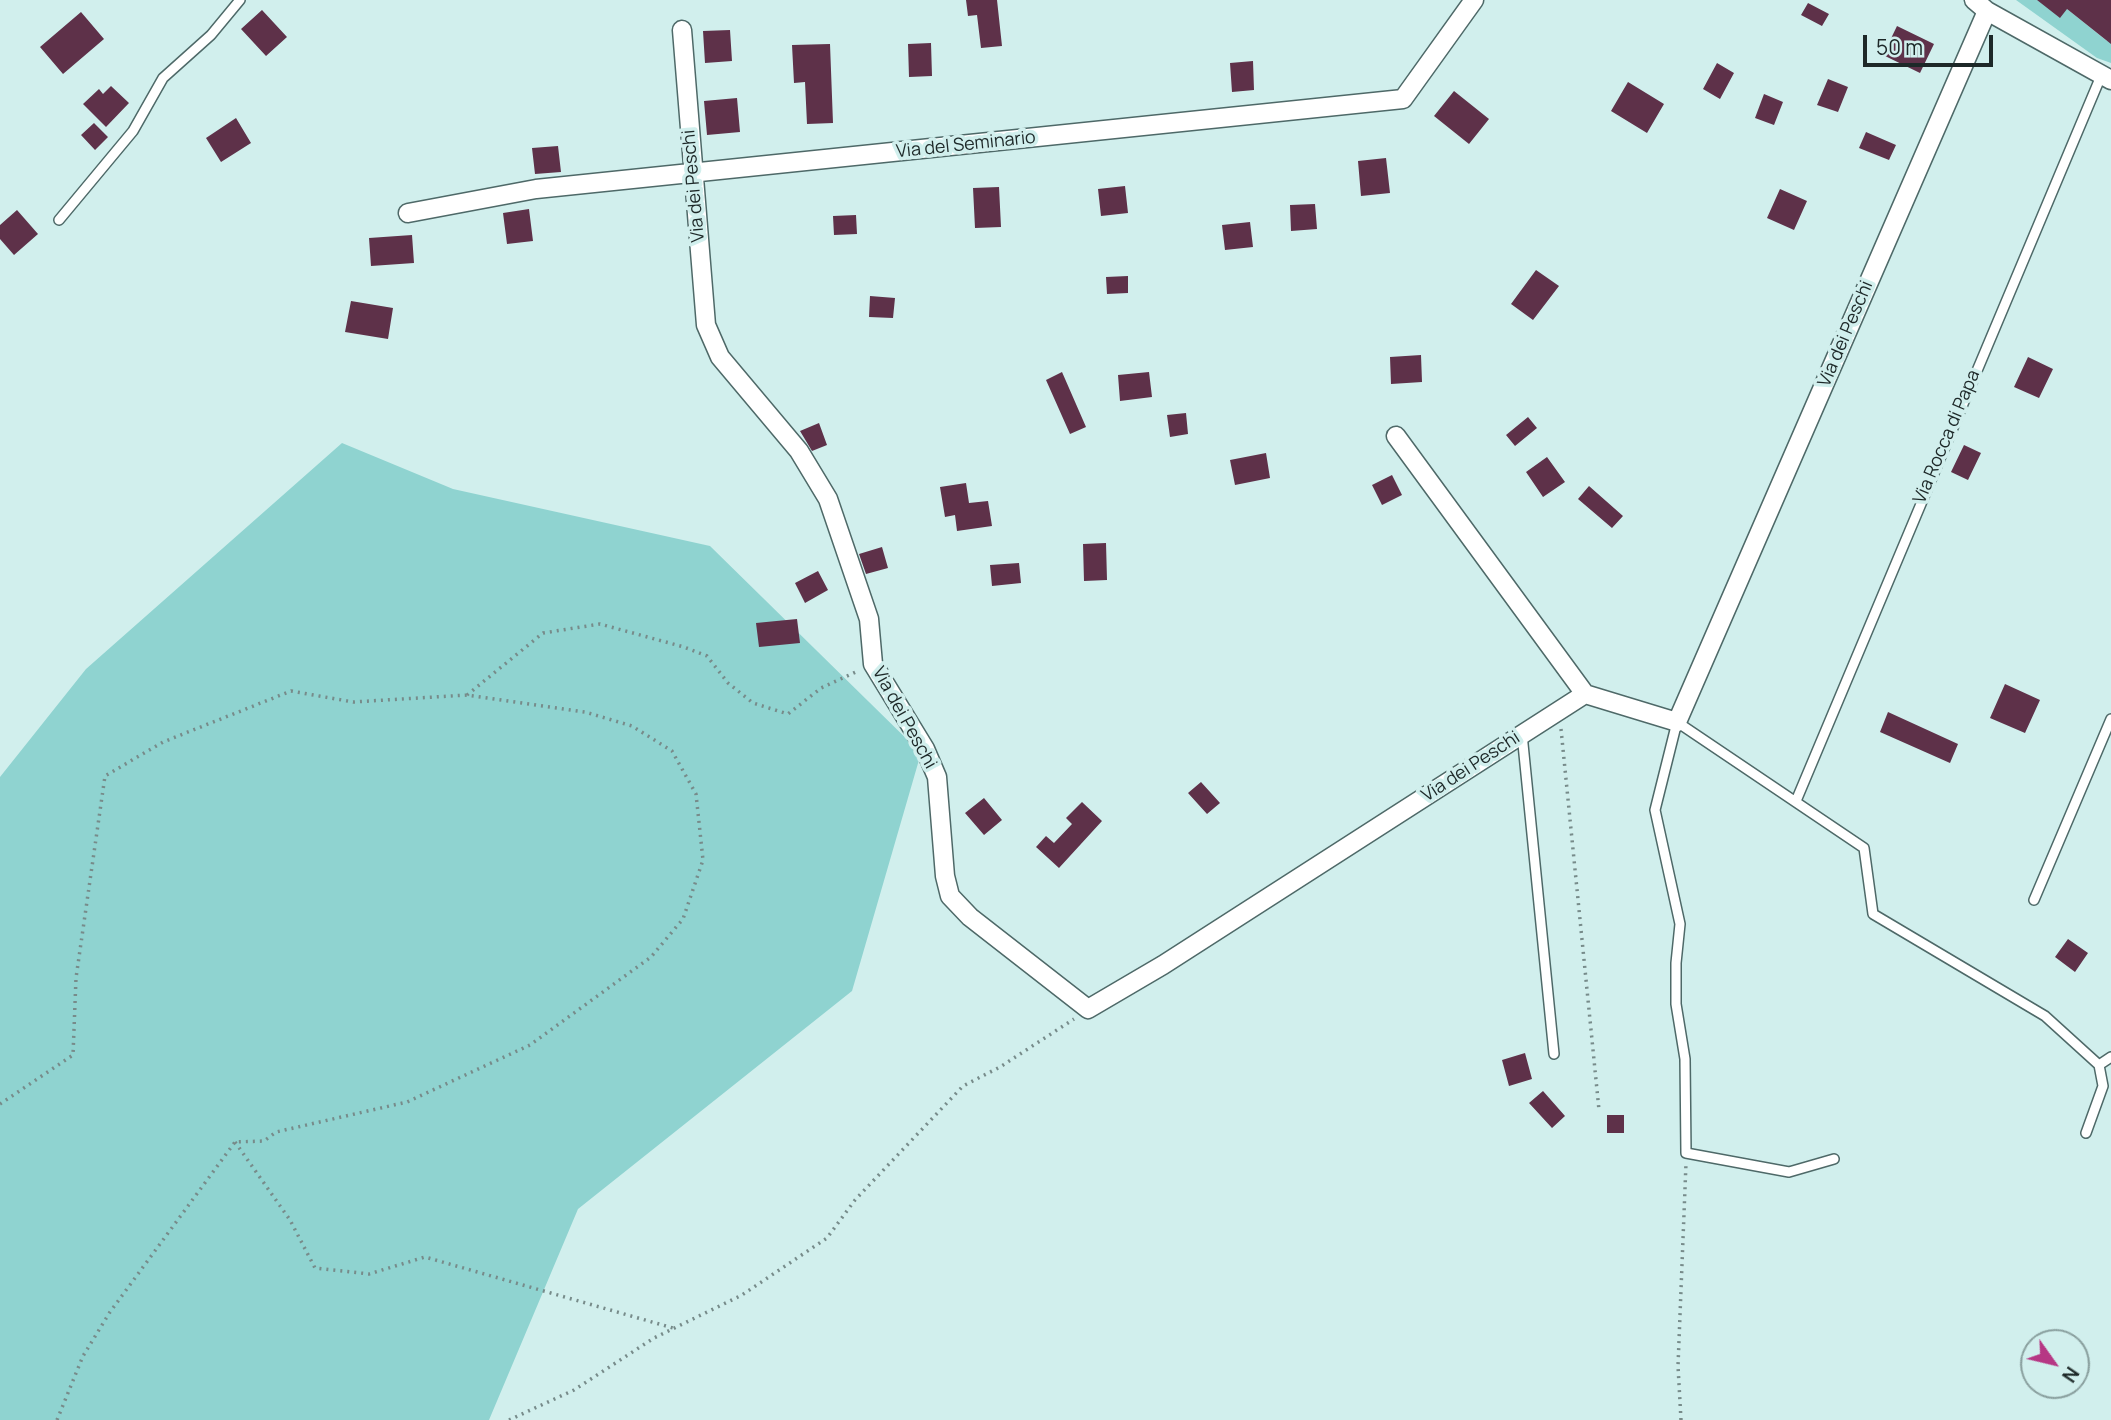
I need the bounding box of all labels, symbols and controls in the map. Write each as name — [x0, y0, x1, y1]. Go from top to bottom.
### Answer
scale bar — [1866, 21, 1996, 65]
text: 50 m — [1876, 33, 1923, 61]
street label: Via del Seminario — [895, 127, 1037, 163]
street label: Via dei Peschi — [678, 129, 710, 243]
street label: Via dei Peschi — [1814, 278, 1878, 390]
street label: Via Rocca di Papa — [1909, 367, 1985, 507]
street label: Via dei Peschi — [867, 663, 941, 773]
street label: Via dei Peschi — [1418, 727, 1524, 807]
north arrow — [2020, 1329, 2090, 1399]
text: N — [2056, 1362, 2085, 1388]

